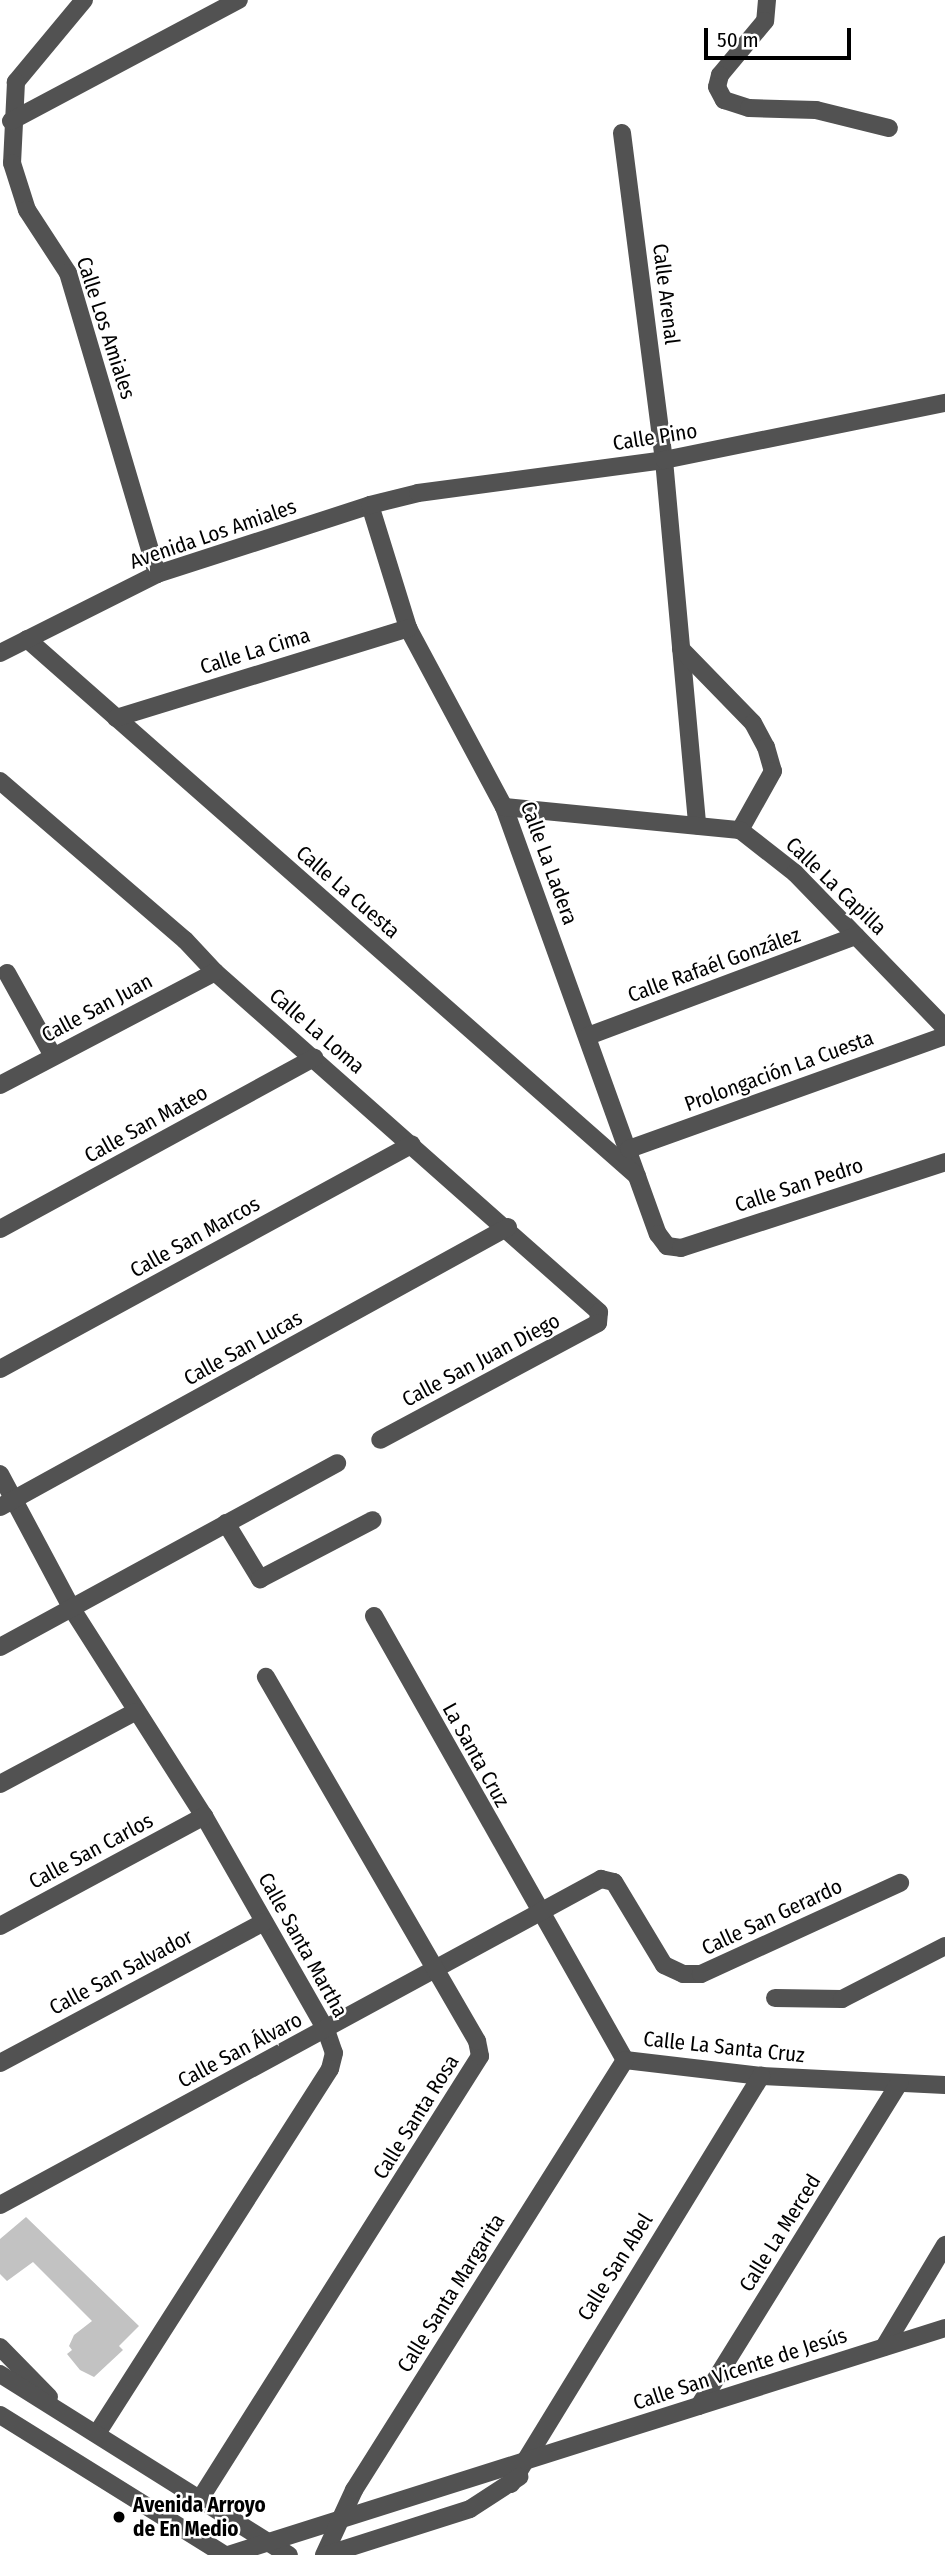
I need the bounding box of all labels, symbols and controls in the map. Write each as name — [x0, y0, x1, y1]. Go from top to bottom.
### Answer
scale bar — [707, 14, 854, 58]
text: 50 m — [717, 27, 759, 53]
street label: Calle Arenal — [647, 242, 685, 346]
street label: Calle Los Amiales — [71, 254, 141, 402]
street label: Calle Pino — [611, 418, 699, 456]
street label: Avenida Los Amiales — [126, 494, 300, 574]
street label: Calle La Cima — [197, 622, 313, 680]
street label: Calle La Ladera — [515, 798, 583, 928]
street label: Calle La Capilla — [781, 832, 891, 940]
street label: Calle La Cuesta — [291, 840, 405, 944]
street label: Calle Rafaél González — [624, 922, 804, 1008]
street label: Calle San Juan — [37, 968, 157, 1048]
street label: Calle La Loma — [264, 983, 370, 1079]
street label: Prolongación La Cuesta — [681, 1025, 877, 1117]
street label: Calle San Mateo — [80, 1080, 212, 1168]
street label: Calle San Pedro — [732, 1152, 866, 1218]
street label: Calle San Marcos — [126, 1191, 264, 1283]
street label: Calle San Lucas — [179, 1305, 307, 1391]
street label: Calle San Juan Diego — [398, 1308, 564, 1412]
street label: La Santa Cruz — [437, 1699, 515, 1811]
street label: Calle San Carlos — [25, 1808, 157, 1894]
street label: Calle Santa Martha — [253, 1868, 353, 2022]
street label: Calle San Gerardo — [698, 1873, 846, 1961]
street label: Calle San Salvador — [45, 1924, 197, 2020]
street label: Calle San Álvaro — [174, 2007, 306, 2093]
street label: Calle La Santa Cruz — [642, 2026, 806, 2068]
street label: Calle Santa Rosa — [368, 2050, 464, 2184]
street label: Calle La Merced — [734, 2170, 826, 2296]
street label: Calle Santa Margarita — [392, 2209, 510, 2377]
street label: Calle San Abel — [572, 2209, 658, 2325]
street label: Calle San Vicente de Jesús — [630, 2323, 850, 2415]
place label: Avenida Arroyo de En Medio — [133, 2492, 266, 2542]
marker: Avenida Arroyo de En Medio — [111, 2509, 127, 2525]

